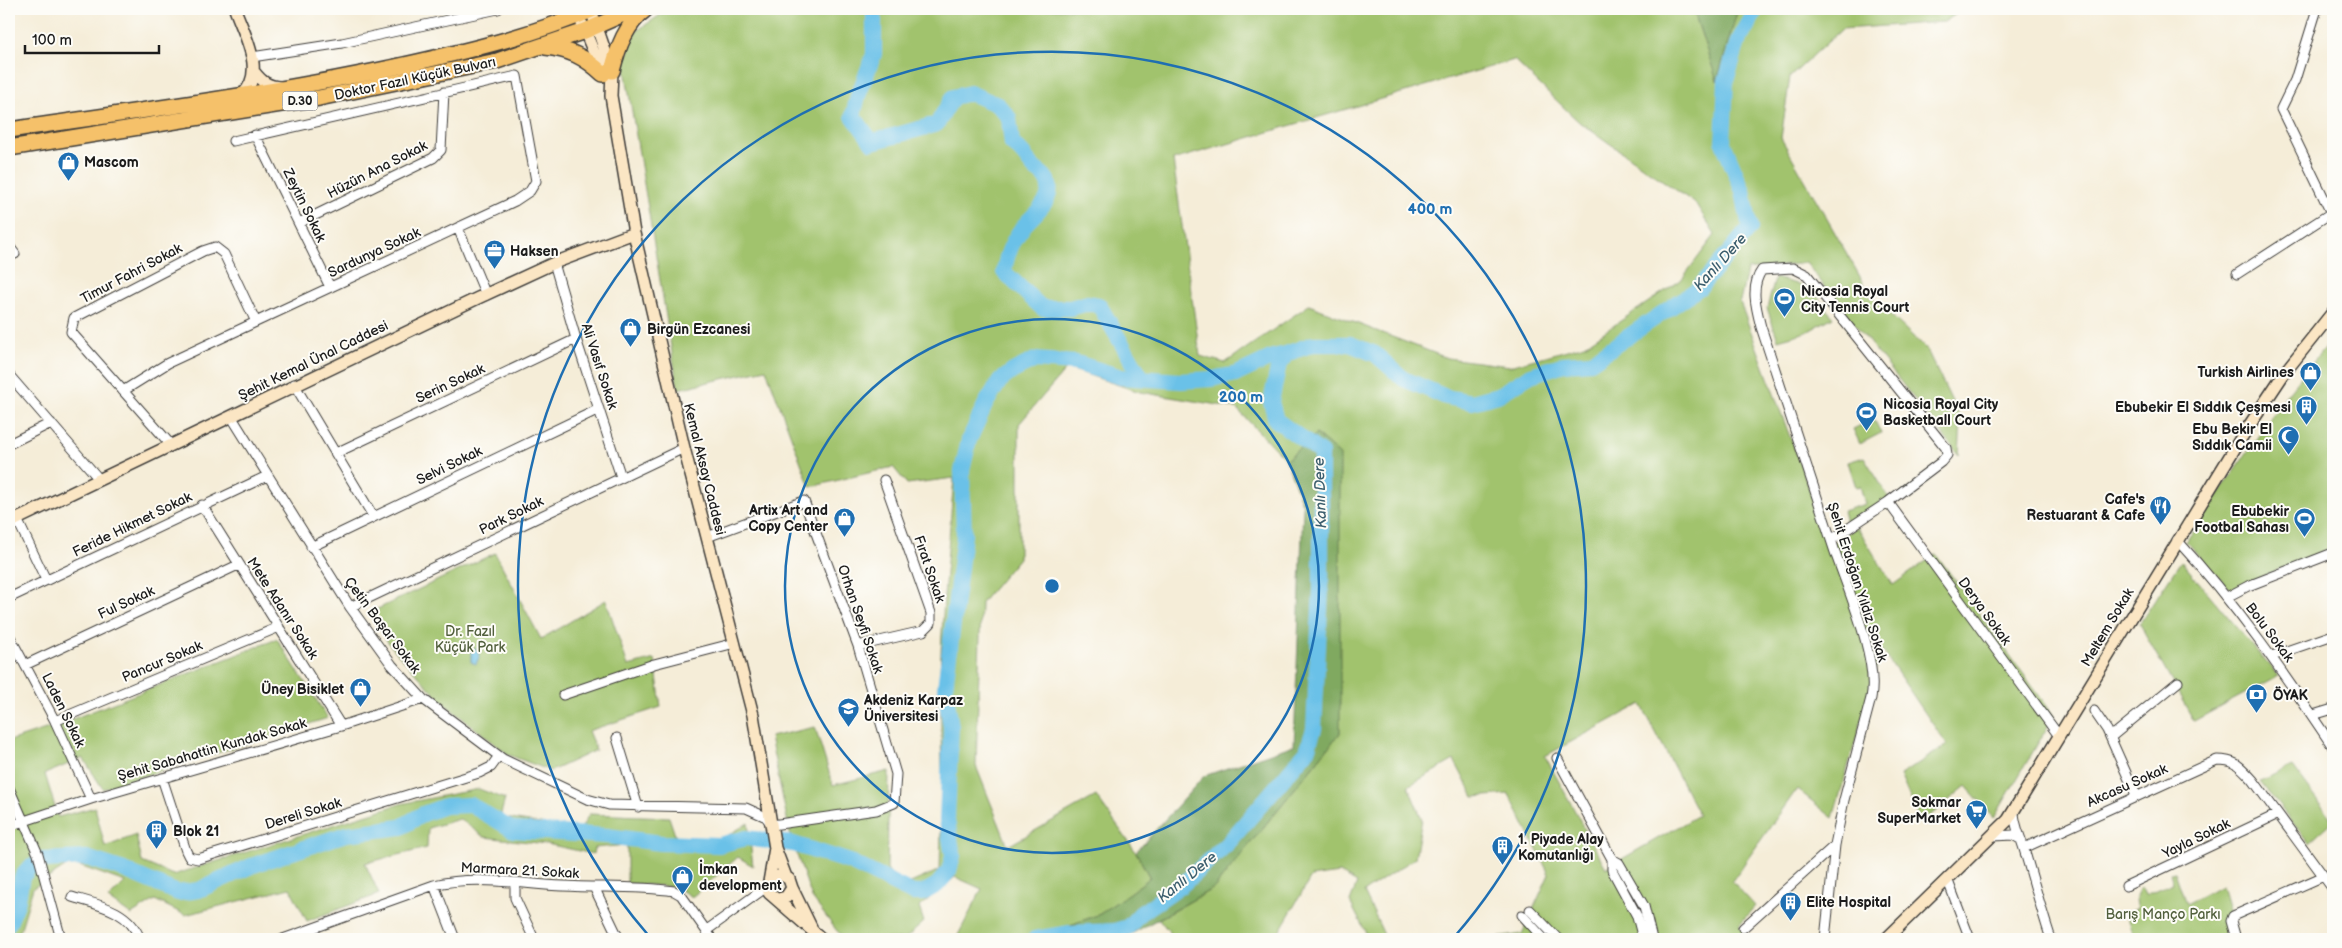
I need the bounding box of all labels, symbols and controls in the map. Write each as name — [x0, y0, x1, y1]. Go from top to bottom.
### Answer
scale bar — [25, 22, 159, 54]
text: 100 m — [32, 31, 72, 50]
street label: Doktor Fazıl Küçük Bulvarı — [333, 53, 497, 104]
road number: D.30 — [282, 92, 318, 110]
street label: Hüzün Ana Sokak — [324, 137, 430, 202]
shop icon: Mascom — [56, 150, 80, 181]
place label: Mascom — [84, 154, 139, 171]
street label: Zeytin Sokak — [279, 165, 330, 245]
text: 400 m — [1408, 200, 1452, 219]
street label: Sardunya Sokak — [325, 224, 423, 281]
water label: Kanlı Dere — [1690, 229, 1751, 295]
street label: Timur Fahri Sokak — [78, 239, 185, 307]
office icon: Haksen — [482, 239, 506, 270]
place label: Haksen — [510, 243, 559, 260]
place label: Nicosia Royal City Tennis Court — [1801, 283, 1910, 316]
sports icon: Nicosia Royal City Tennis Court — [1773, 287, 1797, 318]
street label: Şehit Kemal Ünal Caddesi — [235, 316, 391, 404]
shop icon: Birgün Ezcanesi — [619, 317, 643, 348]
street label: Ali Vasıf Sokak — [578, 321, 622, 412]
place label: Birgün Ezcanesi — [647, 321, 750, 338]
street label: Serin Sokak — [413, 360, 488, 407]
shop icon: Turkish Airlines — [2298, 360, 2322, 391]
place label: Turkish Airlines — [2198, 364, 2294, 381]
text: 200 m — [1219, 388, 1263, 407]
building icon: Ebubekir El Sıddık Çeşmesi — [2295, 395, 2319, 426]
place label: Nicosia Royal City Basketball Court — [1883, 396, 1999, 429]
place label: Ebubekir El Sıddık Çeşmesi — [2115, 399, 2291, 416]
sports icon: Nicosia Royal City Basketball Court — [1855, 400, 1879, 431]
street label: Kemal Aksay Caddesi — [680, 401, 729, 537]
place label: Ebu Bekir El Sıddık Camii — [2192, 421, 2272, 454]
mosque icon: Ebu Bekir El Sıddık Camii — [2276, 425, 2300, 456]
street label: Selvi Sokak — [413, 442, 485, 489]
water label: Kanlı Dere — [1310, 457, 1331, 529]
street label: Feride Hikmet Sokak — [70, 488, 195, 561]
place label: Cafe's Restuarant & Cafe — [2026, 491, 2145, 524]
street label: Park Sokak — [476, 493, 546, 538]
restaurant icon: Cafe's Restuarant & Cafe — [2149, 495, 2173, 526]
street label: Şehit Erdoğan Yıldız Sokak — [1824, 500, 1891, 664]
place label: Artix Art and Copy Center — [748, 502, 828, 535]
place label: Ebubekir Footbal Sahası — [2194, 503, 2289, 536]
shop icon: Artix Art and Copy Center — [832, 506, 856, 537]
sports icon: Ebubekir Footbal Sahası — [2293, 507, 2317, 538]
street label: Fırat Sokak — [910, 533, 949, 605]
street label: Mete Adanır Sokak — [243, 554, 322, 663]
street label: Orhan Seyfi Sokak — [834, 563, 887, 676]
street label: Çetin Başar Sokak — [341, 574, 424, 677]
street label: Derya Sokak — [1954, 574, 2015, 648]
centre of rings — [1043, 577, 1061, 595]
street label: Ful Sokak — [95, 582, 157, 623]
street label: Meltem Sokak — [2077, 585, 2138, 670]
street label: Bolu Sokak — [2242, 599, 2297, 665]
park label: Dr. Fazıl Küçük Park — [435, 623, 505, 656]
street label: Pancur Sokak — [119, 637, 205, 686]
street label: Laden Sokak — [38, 670, 89, 751]
shop icon: Üney Bisiklet — [348, 677, 372, 708]
place label: Üney Bisiklet — [261, 680, 344, 698]
bank icon: ÖYAK — [2245, 683, 2269, 714]
place label: ÖYAK — [2273, 686, 2308, 704]
place label: Akdeniz Karpaz Üniversitesi — [863, 692, 963, 725]
school or university icon: Akdeniz Karpaz Üniversitesi — [836, 696, 860, 727]
street label: Şehit Sabahattin Kundak Sokak — [116, 714, 309, 785]
street label: Akcasu Sokak — [2084, 760, 2170, 811]
street label: Dereli Sokak — [263, 794, 344, 833]
place label: Sokmar SuperMarket — [1878, 794, 1961, 827]
supermarket icon: Sokmar SuperMarket — [1965, 798, 1989, 829]
street label: Yayla Sokak — [2159, 815, 2233, 863]
building icon: Blok 21 — [145, 819, 169, 850]
place label: Blok 21 — [173, 823, 219, 840]
place label: 1. Piyade Alay Komutanlığı — [1518, 831, 1604, 864]
building icon: 1. Piyade Alay Komutanlığı — [1490, 835, 1514, 866]
water label: Kanlı Dere — [1154, 848, 1221, 907]
street label: Marmara 21. Sokak — [460, 859, 580, 882]
place label: İmkan development — [699, 859, 782, 894]
shop icon: İmkan development — [671, 865, 695, 896]
building icon: Elite Hospital — [1778, 890, 1802, 921]
place label: Elite Hospital — [1806, 894, 1891, 911]
park label: Barış Manço Parkı — [2105, 906, 2221, 923]

